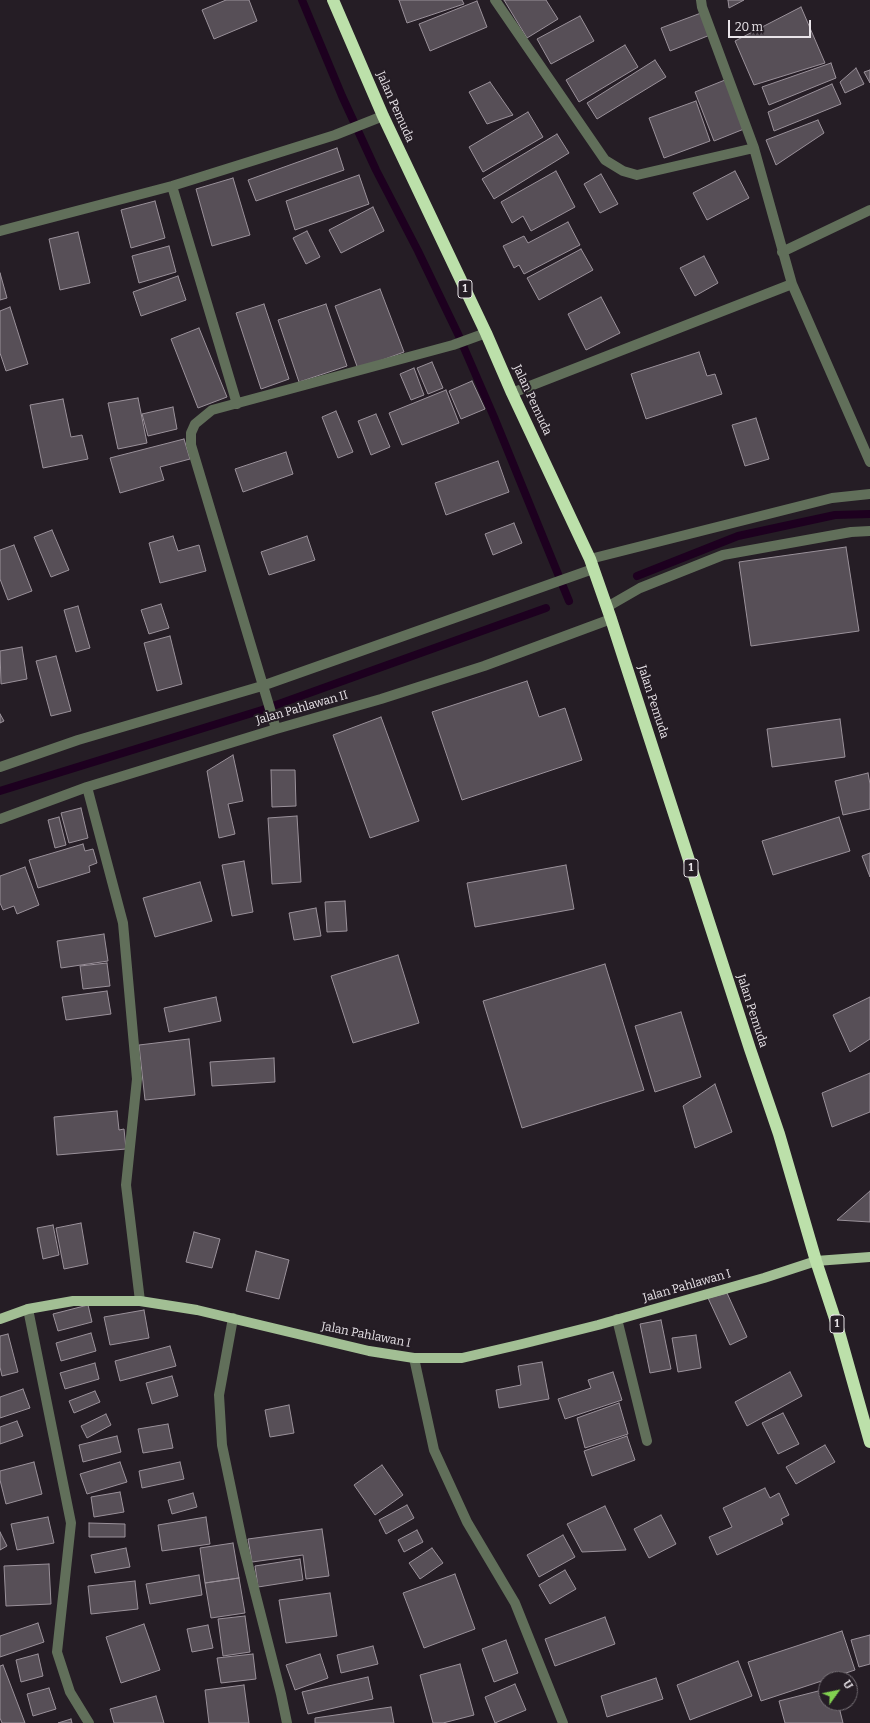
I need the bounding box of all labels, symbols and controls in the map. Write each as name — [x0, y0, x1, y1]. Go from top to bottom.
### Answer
scale bar — [730, 12, 813, 38]
text: 20 m — [735, 20, 763, 34]
street label: Jalan Pemuda — [373, 69, 417, 145]
road number: 1 — [458, 280, 472, 298]
street label: Jalan Pemuda — [509, 362, 555, 438]
street label: Jalan Pemuda — [634, 664, 672, 740]
street label: Jalan Pahlawan II — [254, 688, 350, 728]
road number: 1 — [684, 859, 698, 877]
street label: Jalan Pemuda — [733, 973, 771, 1049]
street label: Jalan Pahlawan I — [641, 1267, 733, 1305]
road number: 1 — [830, 1315, 844, 1333]
street label: Jalan Pahlawan I — [320, 1319, 412, 1351]
north arrow — [818, 1671, 858, 1711]
text: U — [840, 1678, 855, 1692]

